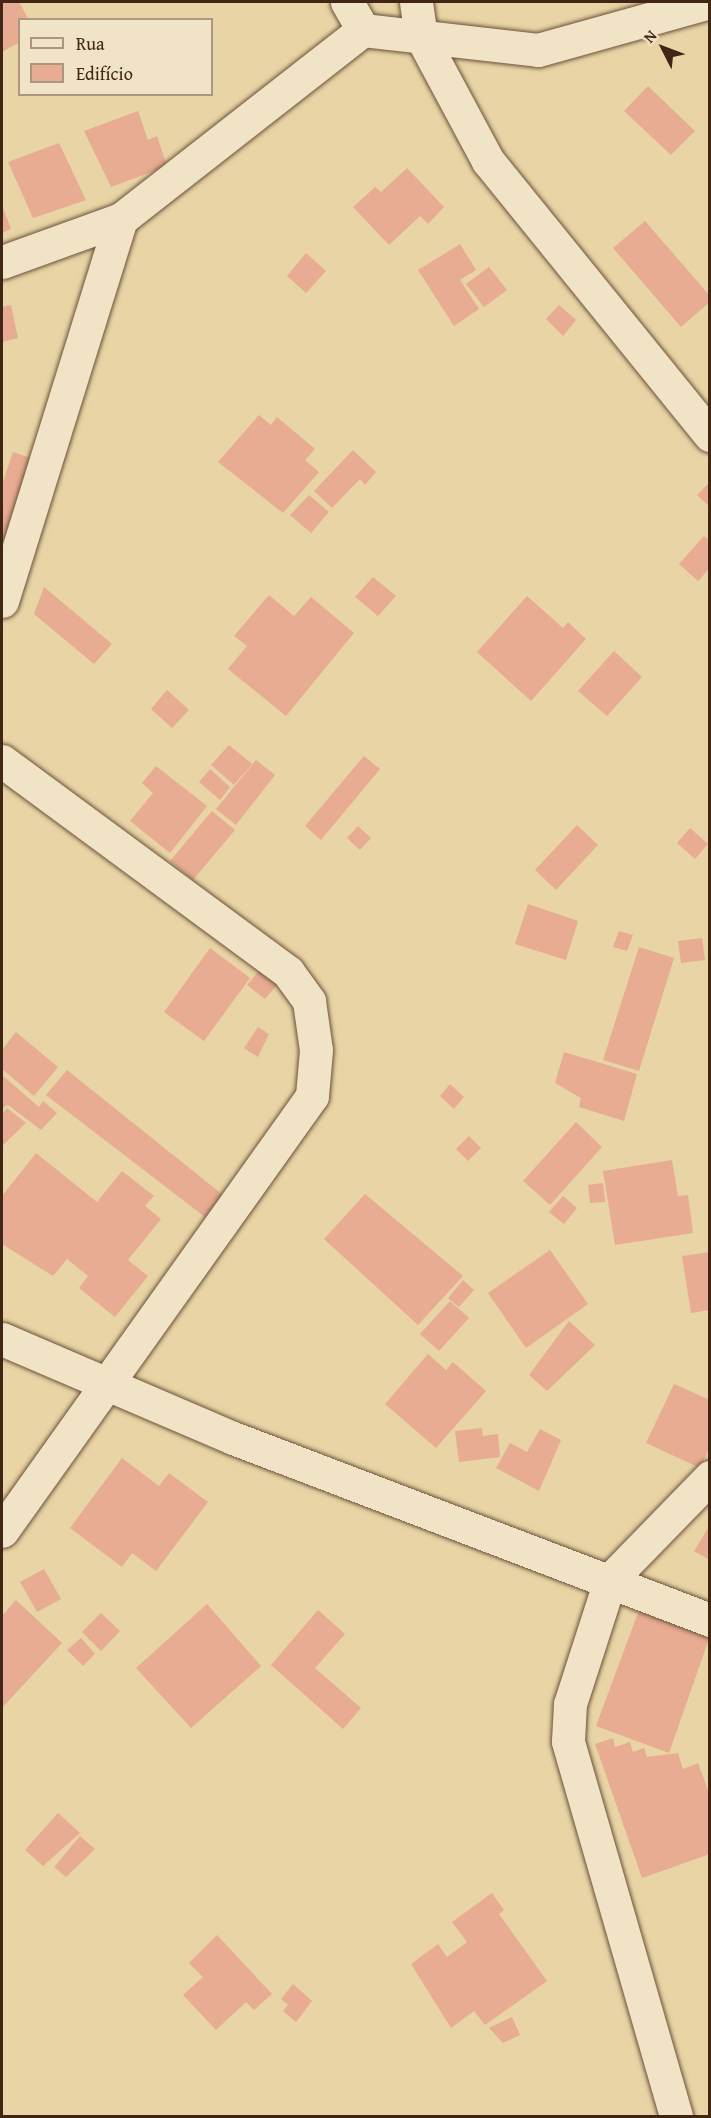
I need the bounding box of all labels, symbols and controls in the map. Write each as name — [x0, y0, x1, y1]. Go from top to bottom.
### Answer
legend — [18, 18, 213, 96]
north arrow — [633, 18, 693, 78]
text: N — [637, 24, 662, 48]
text: Rua — [76, 30, 105, 57]
text: Edifício — [76, 60, 133, 87]

